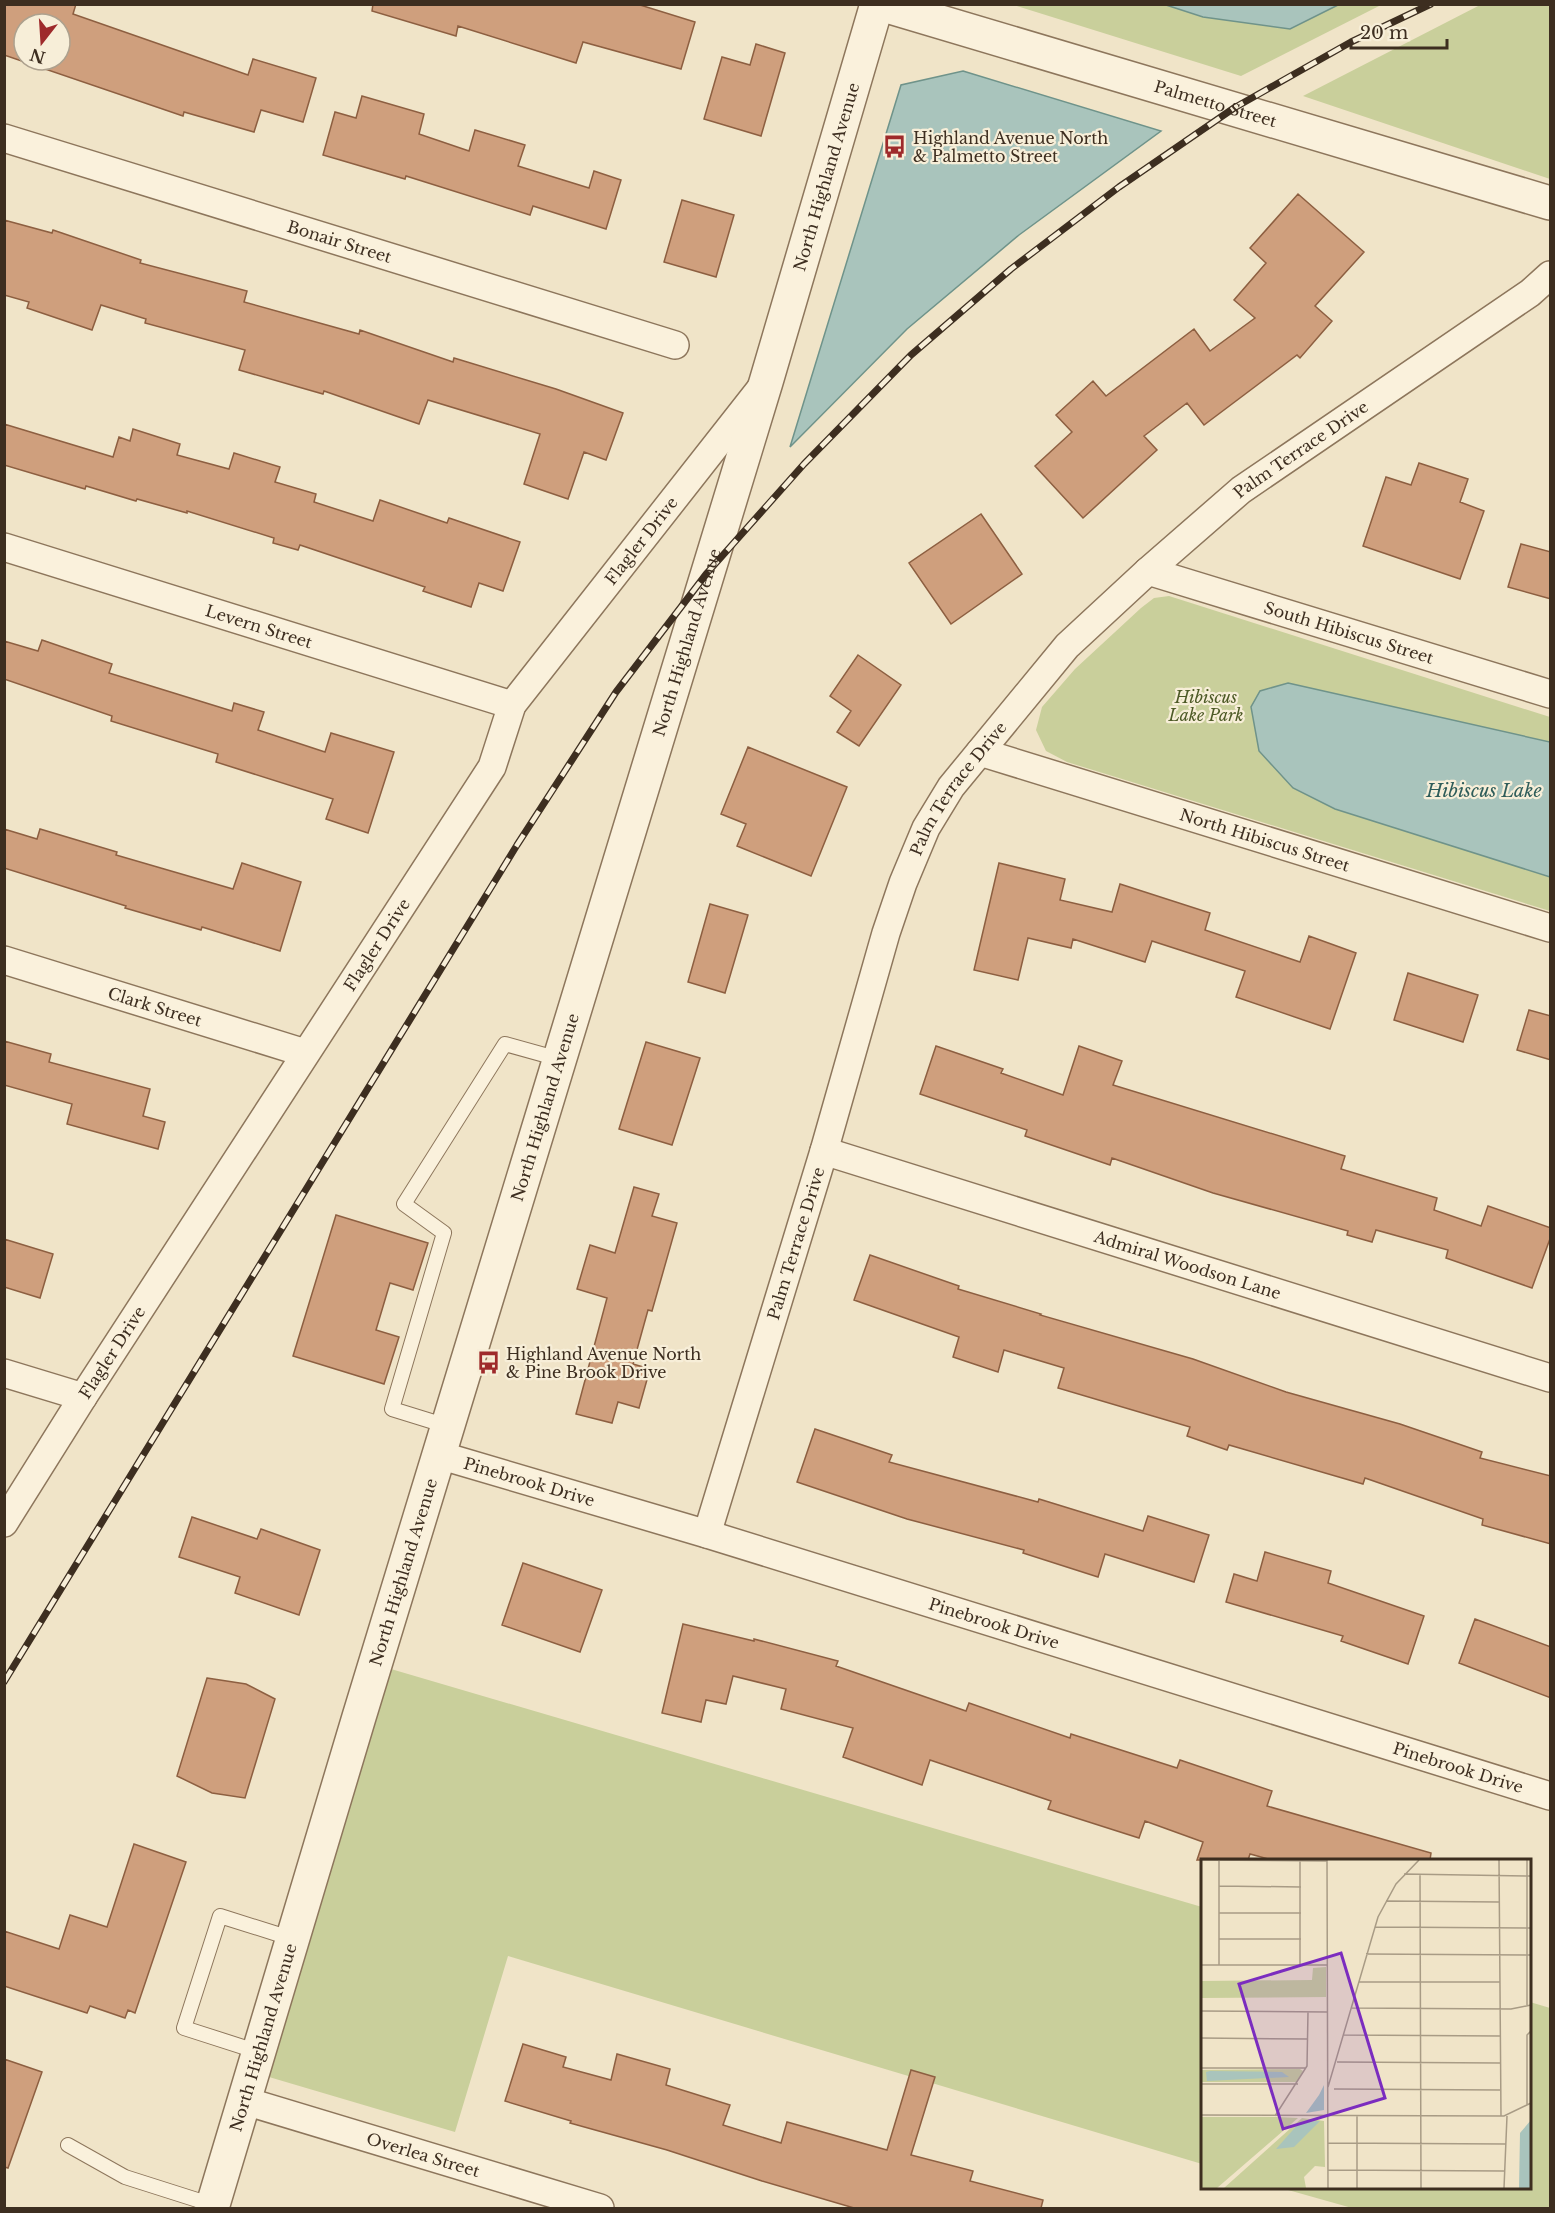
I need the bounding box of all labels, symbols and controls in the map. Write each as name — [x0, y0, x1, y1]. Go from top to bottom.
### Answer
north arrow — [12, 12, 72, 72]
scale bar — [1351, 12, 1447, 50]
text: 20 m — [1360, 22, 1408, 44]
text: N — [27, 45, 48, 68]
street label: Palmetto Street — [1152, 76, 1279, 131]
street label: North Highland Avenue — [789, 80, 863, 273]
place label: Highland Avenue North & Palmetto Street — [913, 128, 1108, 166]
bus stop icon: Highland Avenue North & Palmetto Street — [882, 134, 908, 160]
street label: Bonair Street — [285, 216, 394, 267]
street label: Palm Terrace Drive — [1229, 396, 1372, 502]
street label: Flagler Drive — [600, 493, 682, 589]
street label: North Highland Avenue — [649, 546, 725, 739]
street label: South Hibiscus Street — [1262, 597, 1436, 668]
street label: Levern Street — [203, 600, 315, 652]
park label: Hibiscus Lake Park — [1167, 687, 1244, 725]
street label: Palm Terrace Drive — [906, 717, 1011, 859]
water label: Hibiscus Lake — [1425, 780, 1542, 802]
street label: North Hibiscus Street — [1177, 804, 1352, 876]
street label: Flagler Drive — [339, 895, 414, 995]
street label: Clark Street — [106, 983, 204, 1031]
street label: North Highland Avenue — [507, 1011, 583, 1204]
street label: Palm Terrace Drive — [763, 1164, 829, 1322]
street label: Admiral Woodson Lane — [1091, 1226, 1284, 1303]
street label: Flagler Drive — [75, 1302, 149, 1402]
place label: Highland Avenue North & Pine Brook Drive — [506, 1344, 701, 1382]
bus stop icon: Highland Avenue North & Pine Brook Drive — [475, 1350, 501, 1376]
street label: Pinebrook Drive — [461, 1453, 597, 1510]
street label: North Highland Avenue — [365, 1476, 441, 1669]
street label: Pinebrook Drive — [926, 1594, 1062, 1653]
street label: Pinebrook Drive — [1390, 1738, 1526, 1797]
inset map — [1201, 1859, 1531, 2189]
street label: North Highland Avenue — [225, 1941, 301, 2134]
street label: Overlea Street — [364, 2128, 482, 2181]

